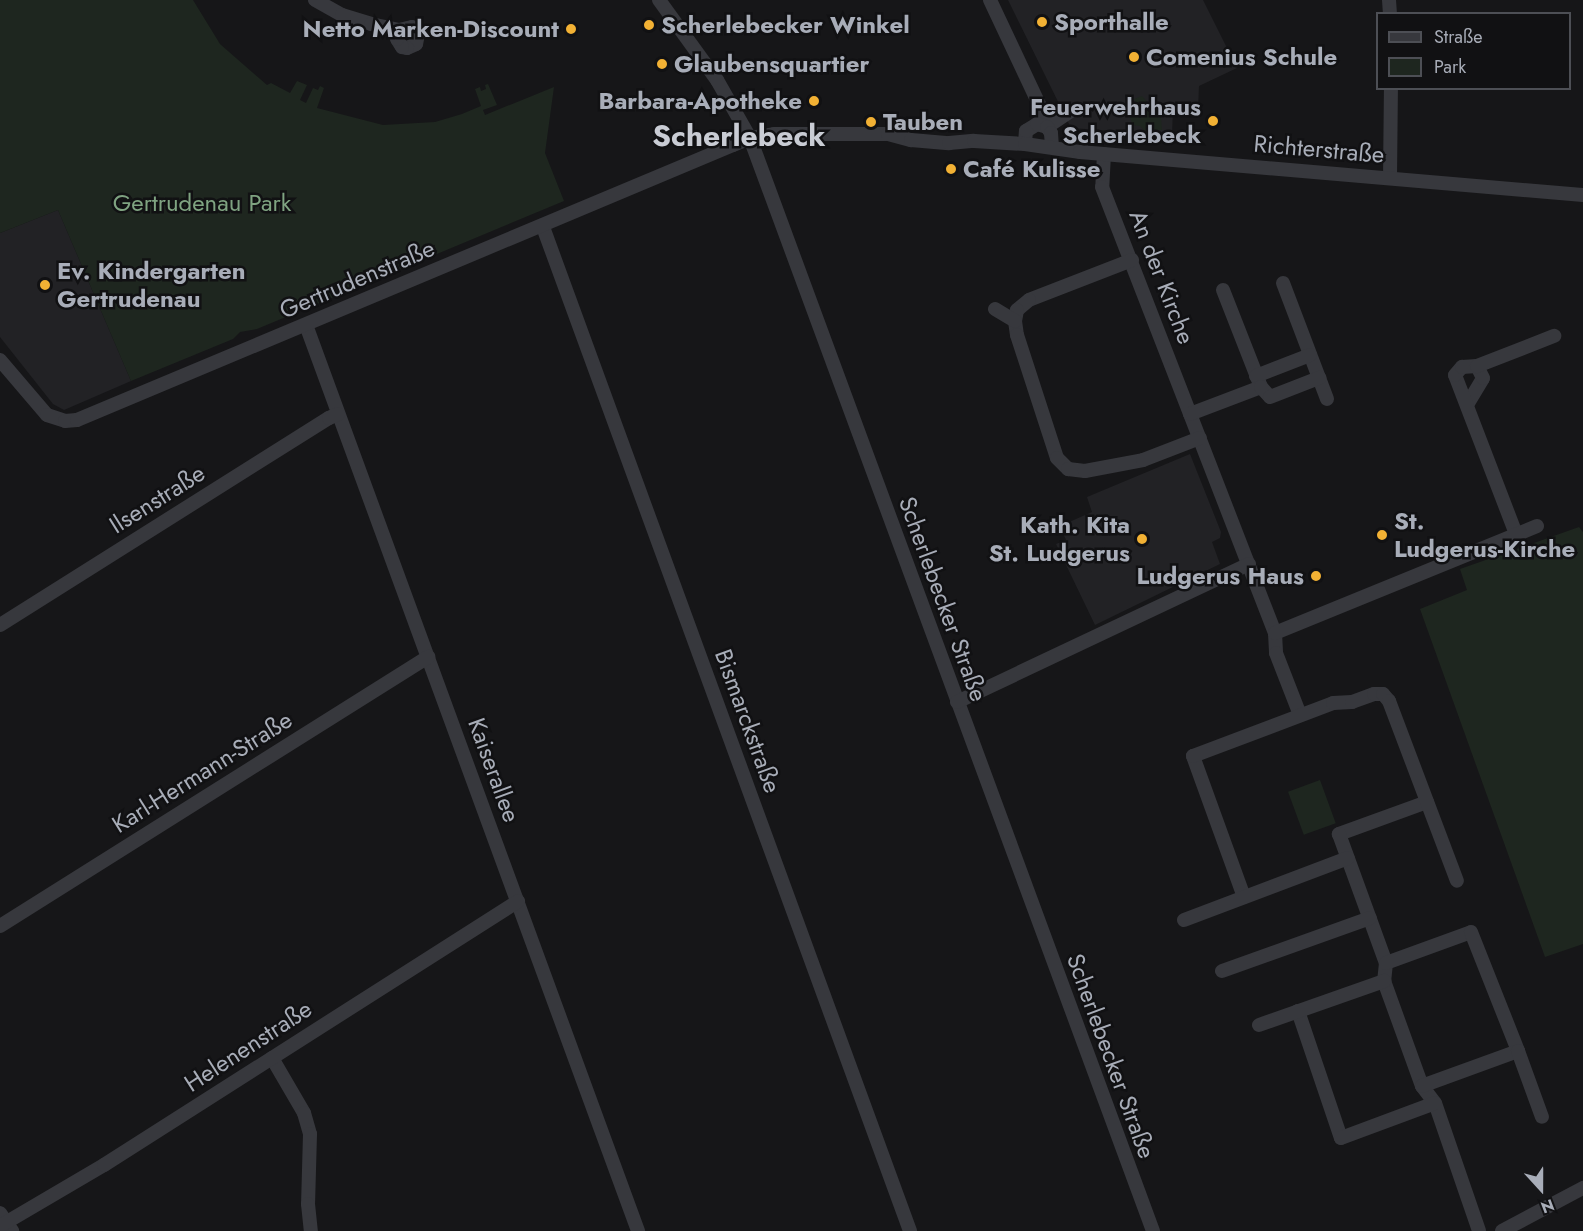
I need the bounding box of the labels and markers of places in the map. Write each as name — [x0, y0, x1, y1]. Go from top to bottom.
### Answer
place label: Sporthalle — [1054, 8, 1169, 36]
place label: Scherlebecker Winkel — [661, 11, 910, 39]
place label: Netto Marken-Discount — [303, 15, 559, 43]
marker: Sporthalle — [1035, 15, 1049, 29]
marker: Scherlebecker Winkel — [642, 18, 656, 32]
marker: Netto Marken-Discount — [564, 22, 578, 36]
place label: Comenius Schule — [1146, 43, 1337, 71]
place label: Glaubensquartier — [674, 50, 869, 78]
marker: Comenius Schule — [1127, 50, 1141, 64]
marker: Glaubensquartier — [655, 57, 669, 71]
place label: Barbara-Apotheke — [599, 87, 802, 115]
place label: Feuerwehrhaus Scherlebeck — [1030, 93, 1201, 149]
marker: Barbara-Apotheke — [807, 94, 821, 108]
place label: Tauben — [883, 108, 963, 136]
marker: Feuerwehrhaus Scherlebeck — [1206, 114, 1220, 128]
marker: Tauben — [864, 115, 878, 129]
place label: Café Kulisse — [963, 155, 1101, 183]
marker: Café Kulisse — [944, 162, 958, 176]
place label: Ev. Kindergarten Gertrudenau — [57, 257, 245, 313]
marker: Ev. Kindergarten Gertrudenau — [38, 278, 52, 292]
place label: St. Ludgerus-Kirche — [1394, 507, 1575, 563]
place label: Kath. Kita St. Ludgerus — [989, 511, 1130, 567]
marker: St. Ludgerus-Kirche — [1375, 528, 1389, 542]
marker: Kath. Kita St. Ludgerus — [1135, 532, 1149, 546]
place label: Ludgerus Haus — [1136, 562, 1304, 590]
marker: Ludgerus Haus — [1309, 569, 1323, 583]

